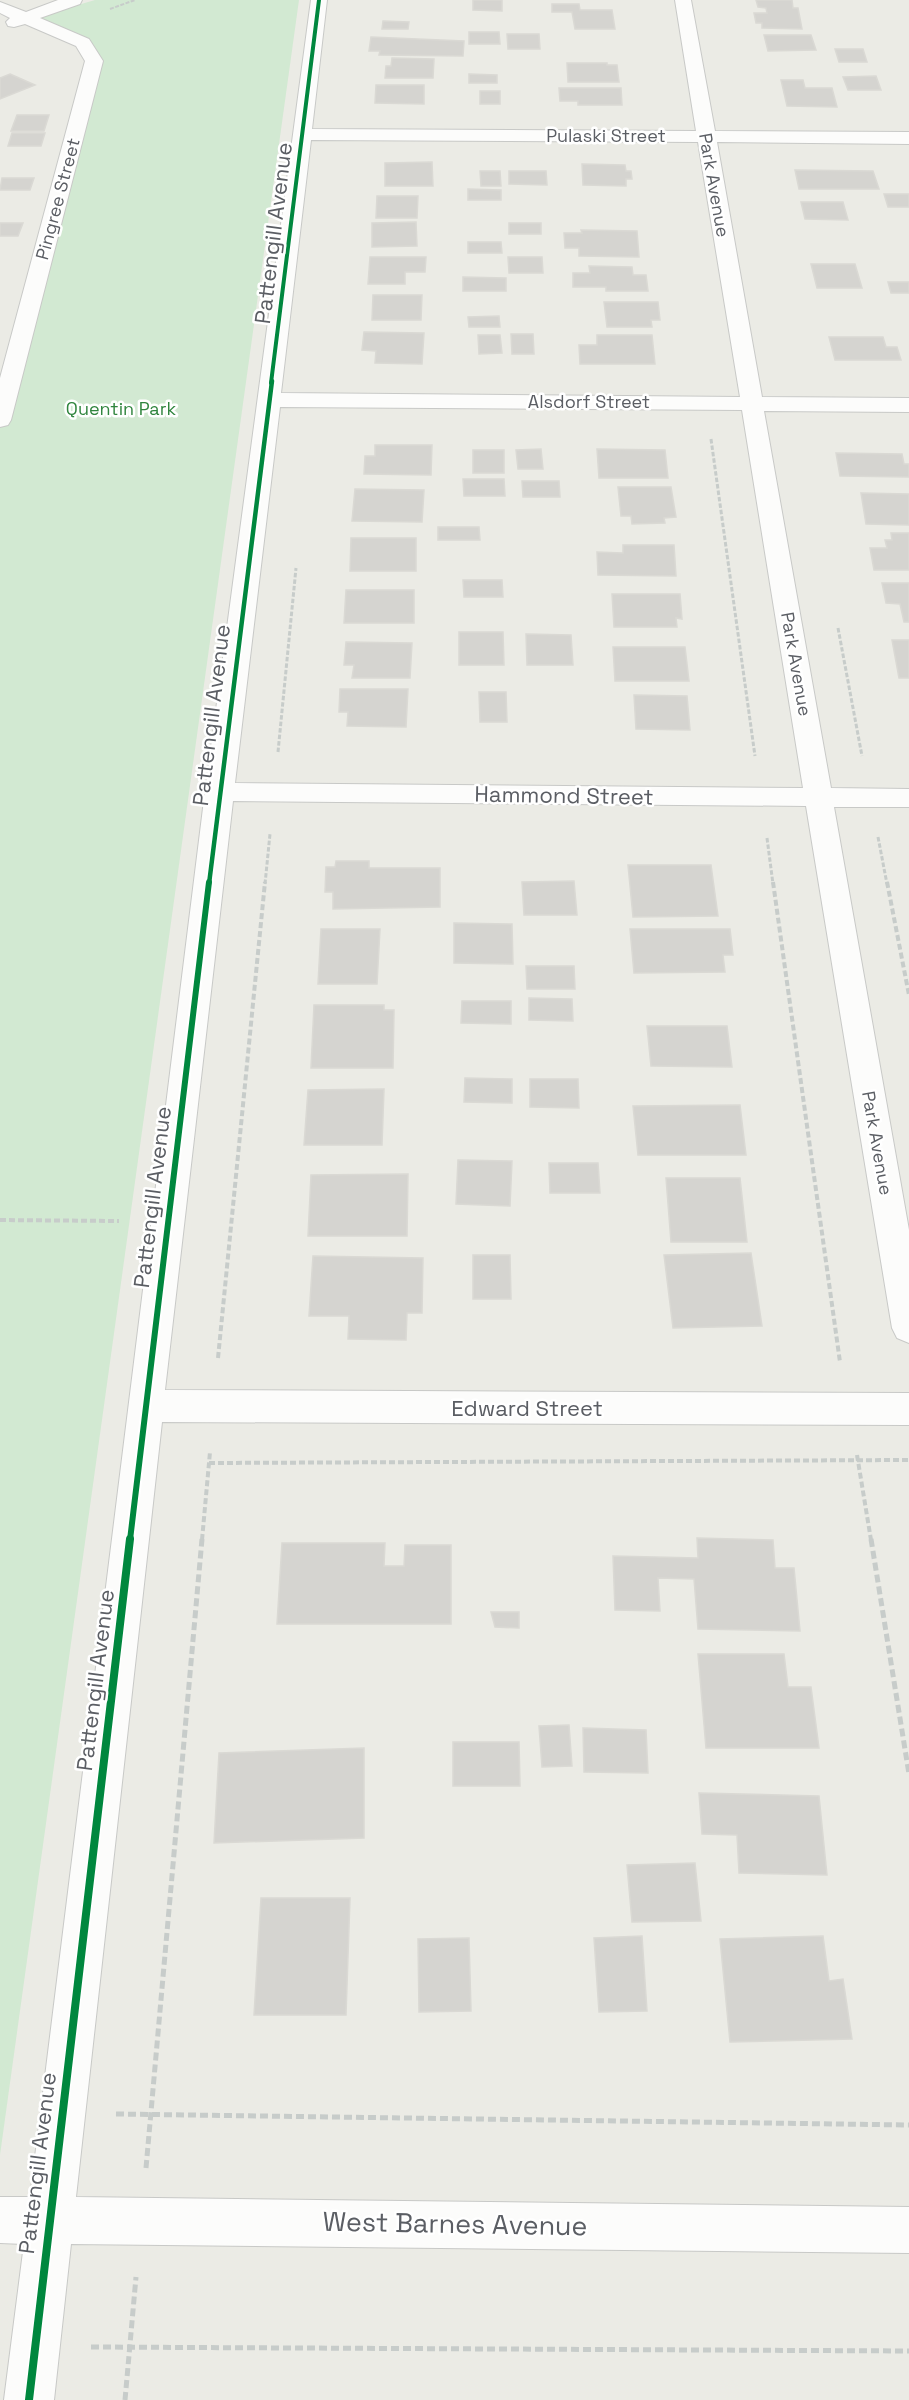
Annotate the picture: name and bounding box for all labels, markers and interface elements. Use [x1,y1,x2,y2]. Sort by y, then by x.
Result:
street label: Pulaski Street [546,124,666,147]
street label: Park Avenue [694,131,735,239]
street label: Pingree Street [30,135,85,262]
street label: Pattengill Avenue [248,141,298,325]
street label: Alsdorf Street [528,390,650,413]
park label: Quentin Park [66,397,176,420]
street label: Park Avenue [776,610,817,718]
street label: Pattengill Avenue [186,623,236,807]
street label: Hammond Street [474,779,654,811]
street label: Park Avenue [857,1089,898,1197]
street label: Pattengill Avenue [127,1105,177,1289]
street label: Edward Street [451,1394,603,1422]
street label: Pattengill Avenue [70,1588,120,1772]
street label: Pattengill Avenue [12,2071,62,2255]
street label: West Barnes Avenue [322,2204,588,2243]

